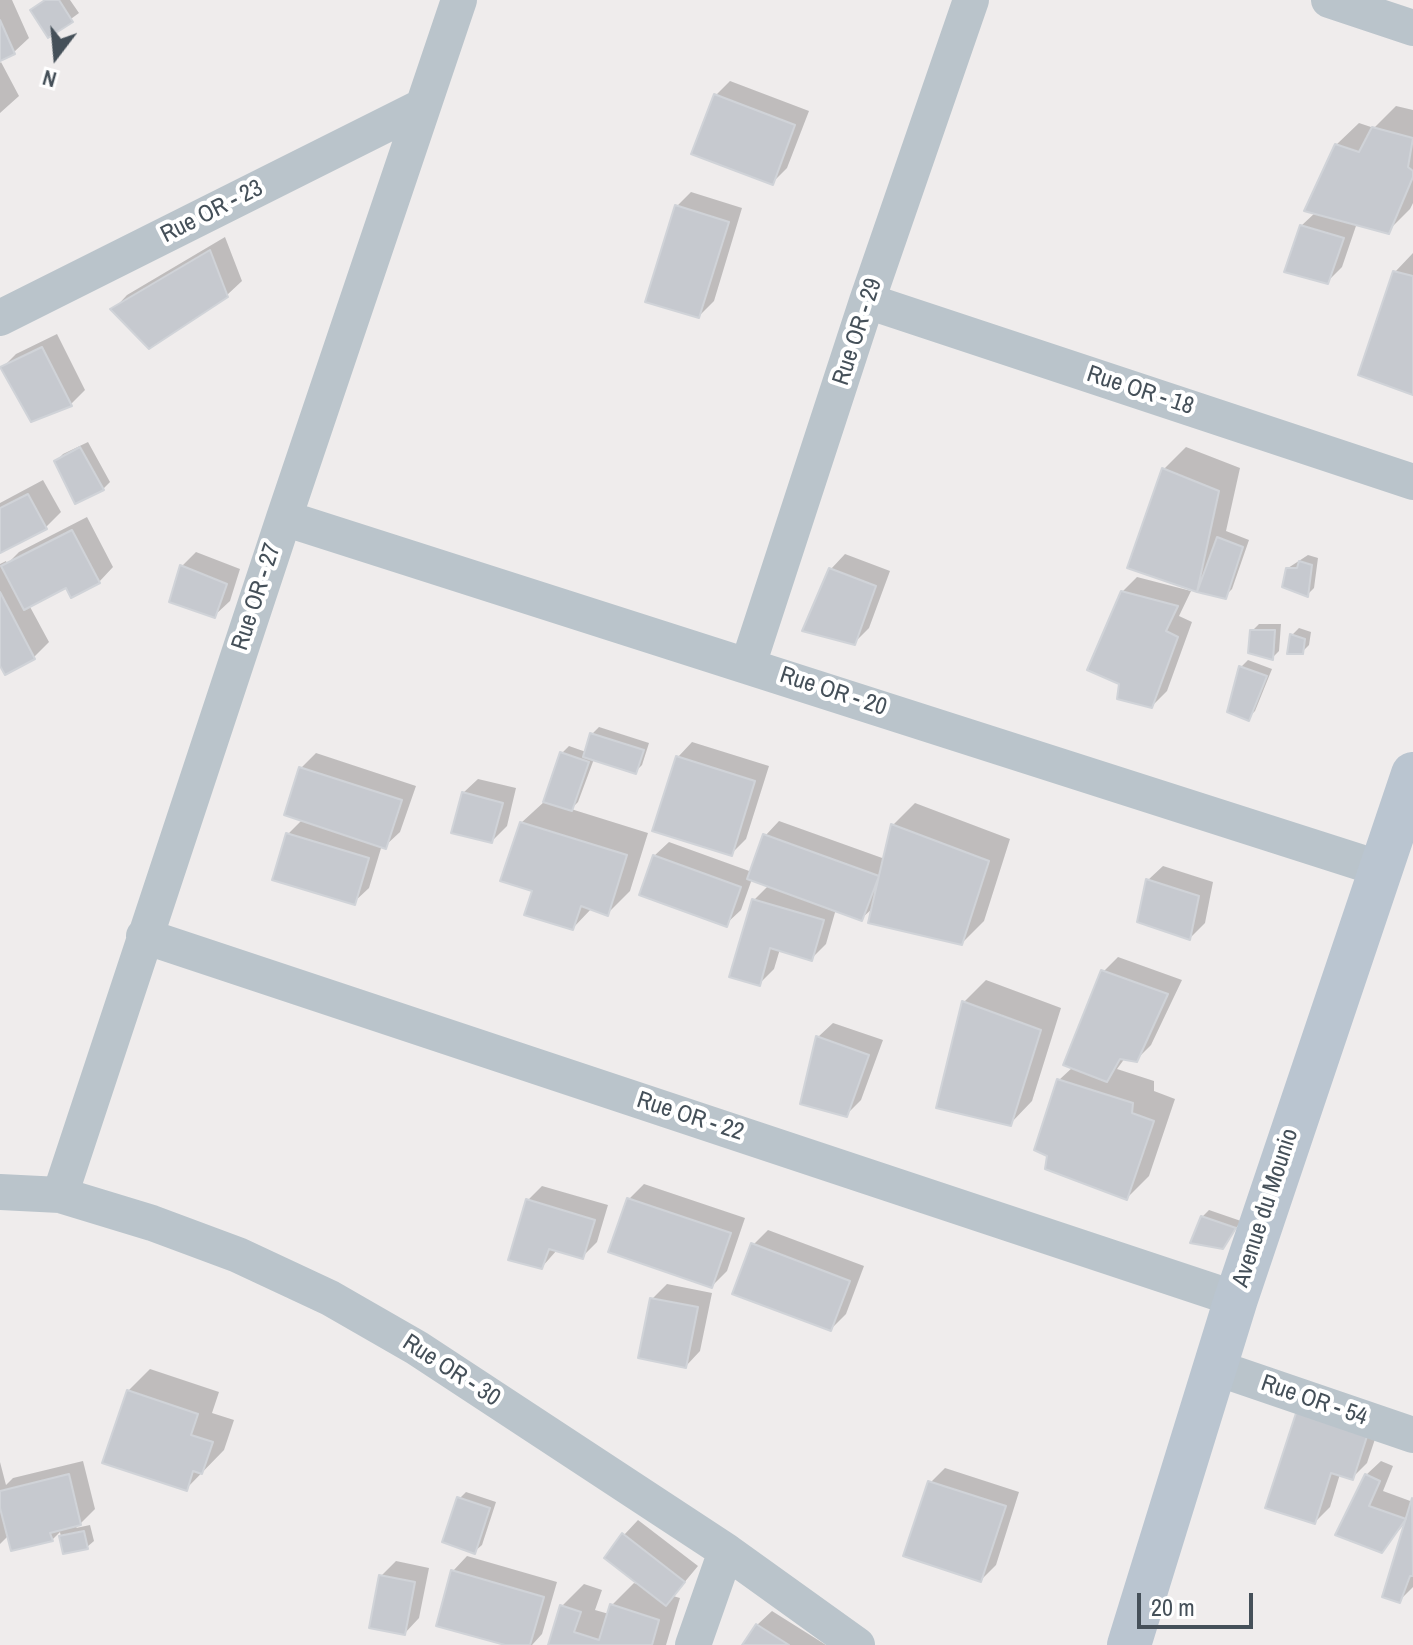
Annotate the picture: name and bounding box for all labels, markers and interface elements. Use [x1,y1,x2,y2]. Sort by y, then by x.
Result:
north arrow [16,16,96,96]
text: N [39,63,60,95]
street label: Rue OR - 23 [156,174,268,250]
street label: Rue OR - 29 [827,275,889,389]
street label: Rue OR - 18 [1083,360,1197,422]
street label: Rue OR - 27 [226,540,288,654]
street label: Rue OR - 20 [776,661,890,723]
street label: Rue OR - 22 [633,1086,747,1148]
street label: Avenue du Mounio [1227,1125,1305,1291]
street label: Rue OR - 30 [397,1329,505,1413]
street label: Rue OR - 54 [1257,1369,1371,1433]
scale bar [1141,1577,1257,1627]
text: 20 m [1151,1591,1195,1623]

